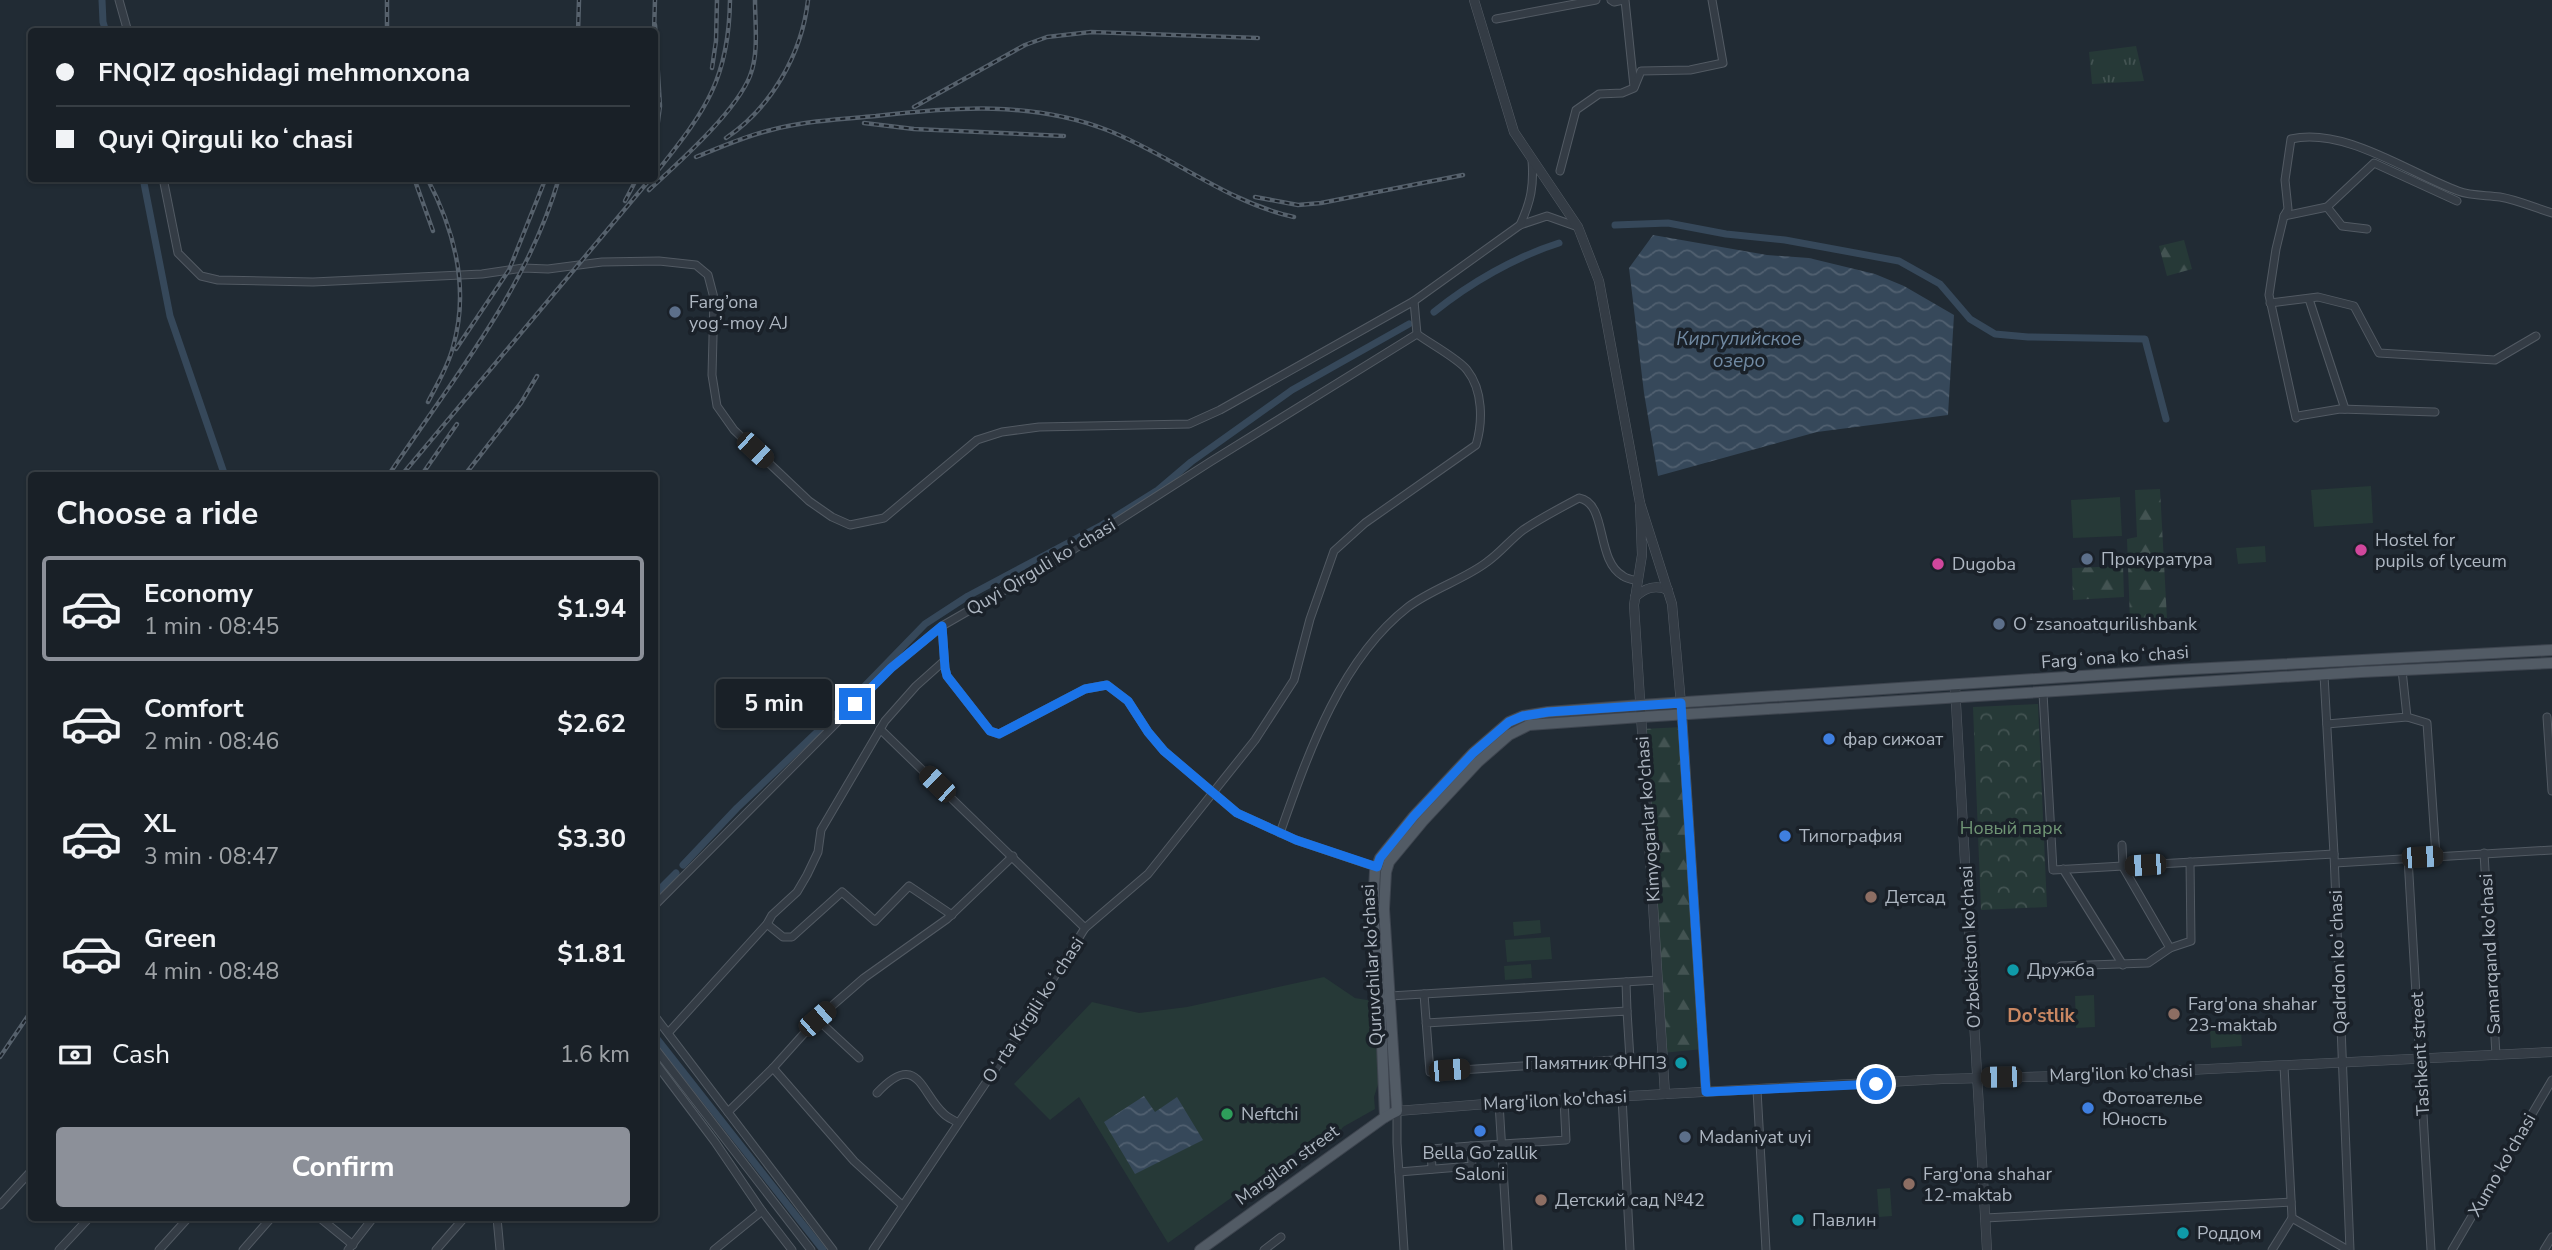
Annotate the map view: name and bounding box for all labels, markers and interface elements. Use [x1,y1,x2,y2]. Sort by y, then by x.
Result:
text: FNQIZ qoshidagi mehmonxona [98,55,470,90]
text: Quyi Qirguli koʻchasi [98,122,353,157]
place label: Farg’ona yog’-moy AJ [689,290,788,335]
marker: Farg’ona yog’-moy AJ [667,304,683,320]
water label: Киргулийское озеро [1676,326,1802,374]
car [733,428,778,472]
text: Choose a ride [56,492,258,535]
street label: Quyi Qirguli koʻchasi [962,513,1120,621]
place label: Hostel for pupils of lyceum [2375,528,2507,573]
marker: Hostel for pupils of lyceum [2353,542,2369,558]
place label: Прокуратура [2101,547,2213,571]
marker: Прокуратура [2079,551,2095,567]
place label: Dugoba [1952,552,2016,576]
marker: Dugoba [1930,556,1946,572]
text: Economy [144,576,253,611]
icon: car [60,577,123,640]
text: $1.94 [557,591,626,626]
text: 1 min · 08:45 [144,611,279,642]
place label: Oʻzsanoatqurilishbank [2013,612,2198,636]
marker: Oʻzsanoatqurilishbank [1991,616,2007,632]
street label: Fargʻona koʻchasi [2040,640,2190,674]
callout: 5 min [715,680,830,728]
text: 5 min [744,688,804,719]
route end [839,688,871,720]
text: Comfort [144,691,244,726]
icon: car [60,692,123,755]
text: $2.62 [557,706,626,741]
text: 2 min · 08:46 [144,726,279,757]
place label: фар сижоат [1843,727,1943,751]
marker: фар сижоат [1821,731,1837,747]
street label: Kimyogarlar ko'chasi [1630,735,1666,903]
car [915,762,960,806]
text: XL [144,806,176,841]
icon: car [60,807,123,870]
park label: Новый парк [1960,816,2063,840]
text: $3.30 [557,821,626,856]
place label: Типография [1799,824,1902,848]
marker: Типография [1777,828,1793,844]
text: 3 min · 08:47 [144,841,279,872]
car [2401,845,2444,869]
car [2124,853,2167,877]
street label: O'zbekiston ko'chasi [1954,865,1986,1029]
street label: Samarqand ko'chasi [2474,873,2506,1035]
street label: Quruvchilar ko'chasi [1356,884,1388,1046]
place label: Детсад [1885,885,1946,909]
marker: Детсад [1863,889,1879,905]
street label: Qadrdon koʻchasi [2323,890,2353,1034]
text: Green [144,921,217,956]
icon: car [60,922,123,985]
street label: Oʻrta Kirgili koʻchasi [977,932,1089,1088]
text: $1.81 [557,936,626,971]
text: 4 min · 08:48 [144,956,279,987]
place label: Дружба [2027,958,2095,982]
marker: Дружба [2005,962,2021,978]
street label: Tashkent street [2405,991,2435,1117]
place label: Farg'ona shahar 23-maktab [2188,992,2317,1037]
car [795,997,840,1041]
district label: Do'stlik [2007,1003,2076,1029]
marker: Farg'ona shahar 23-maktab [2166,1006,2182,1022]
icon: cash [56,1036,94,1074]
text: Cash [112,1037,170,1072]
text: 1.6 km [560,1039,630,1070]
place label: Памятник ФНПЗ [1525,1051,1667,1075]
marker: Памятник ФНПЗ [1673,1055,1689,1071]
car [1428,1058,1471,1082]
street label: Marg'ilon ko'chasi [2049,1058,2193,1088]
car [1980,1066,2023,1088]
route start [1860,1068,1892,1100]
street label: Marg'ilon ko'chasi [1483,1084,1627,1116]
place label: Фотоателье Юность [2102,1086,2203,1131]
marker: Фотоателье Юность [2080,1100,2096,1116]
place label: Neftchi [1241,1102,1298,1126]
marker: Neftchi [1219,1106,1235,1122]
street label: Xumo ko'chasi [2463,1109,2541,1221]
street label: Margilan street [1230,1119,1344,1211]
marker: Bella Go'zallik Saloni [1472,1123,1488,1139]
place label: Madaniyat uyi [1699,1125,1811,1149]
button: Confirm [56,1127,630,1207]
marker: Madaniyat uyi [1677,1129,1693,1145]
place label: Bella Go'zallik Saloni [1422,1141,1539,1186]
place label: Farg'ona shahar 12-maktab [1923,1162,2052,1207]
marker: Farg'ona shahar 12-maktab [1901,1176,1917,1192]
place label: Детский сад №42 [1555,1188,1705,1212]
marker: Детский сад №42 [1533,1192,1549,1208]
place label: Павлин [1812,1208,1877,1232]
marker: Павлин [1790,1212,1806,1228]
place label: Роддом [2197,1221,2262,1245]
marker: Роддом [2175,1225,2191,1241]

